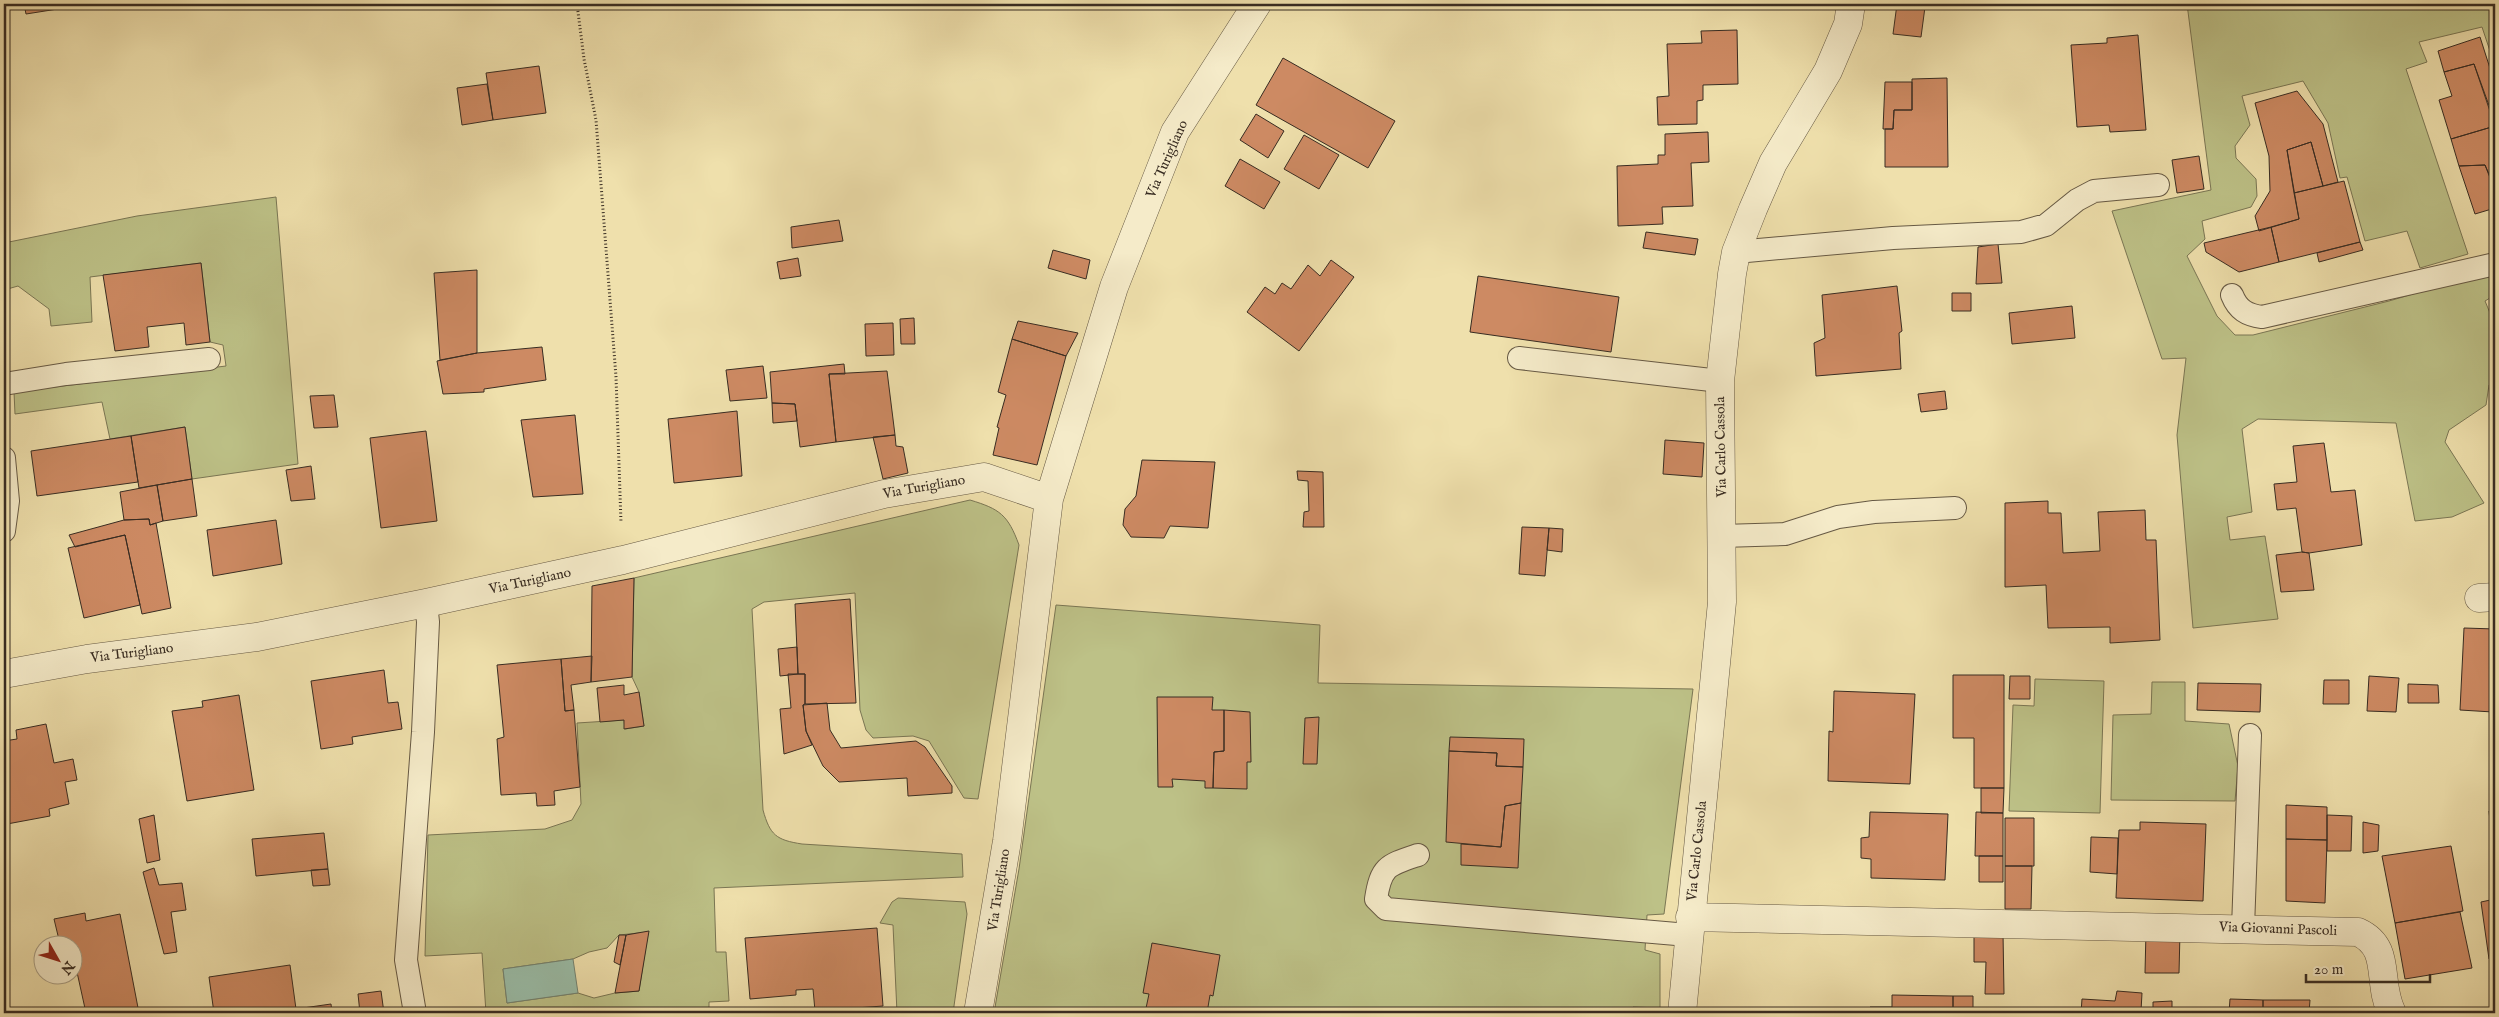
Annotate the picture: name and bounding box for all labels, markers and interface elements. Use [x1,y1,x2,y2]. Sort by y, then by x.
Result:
street label: Via Turigliano [1141,117,1192,202]
street label: Via Carlo Cassola [1711,395,1731,499]
street label: Via Turigliano [880,471,967,503]
street label: Via Turigliano [486,563,573,599]
street label: Via Turigliano [89,639,175,667]
street label: Via Carlo Cassola [1683,799,1711,903]
street label: Via Turigliano [983,847,1014,934]
street label: Via Giovanni Pascoli [2218,918,2338,940]
north arrow [32,934,82,984]
scale bar [2306,952,2430,984]
text: N [57,956,79,978]
text: 20 m [2314,960,2344,979]

